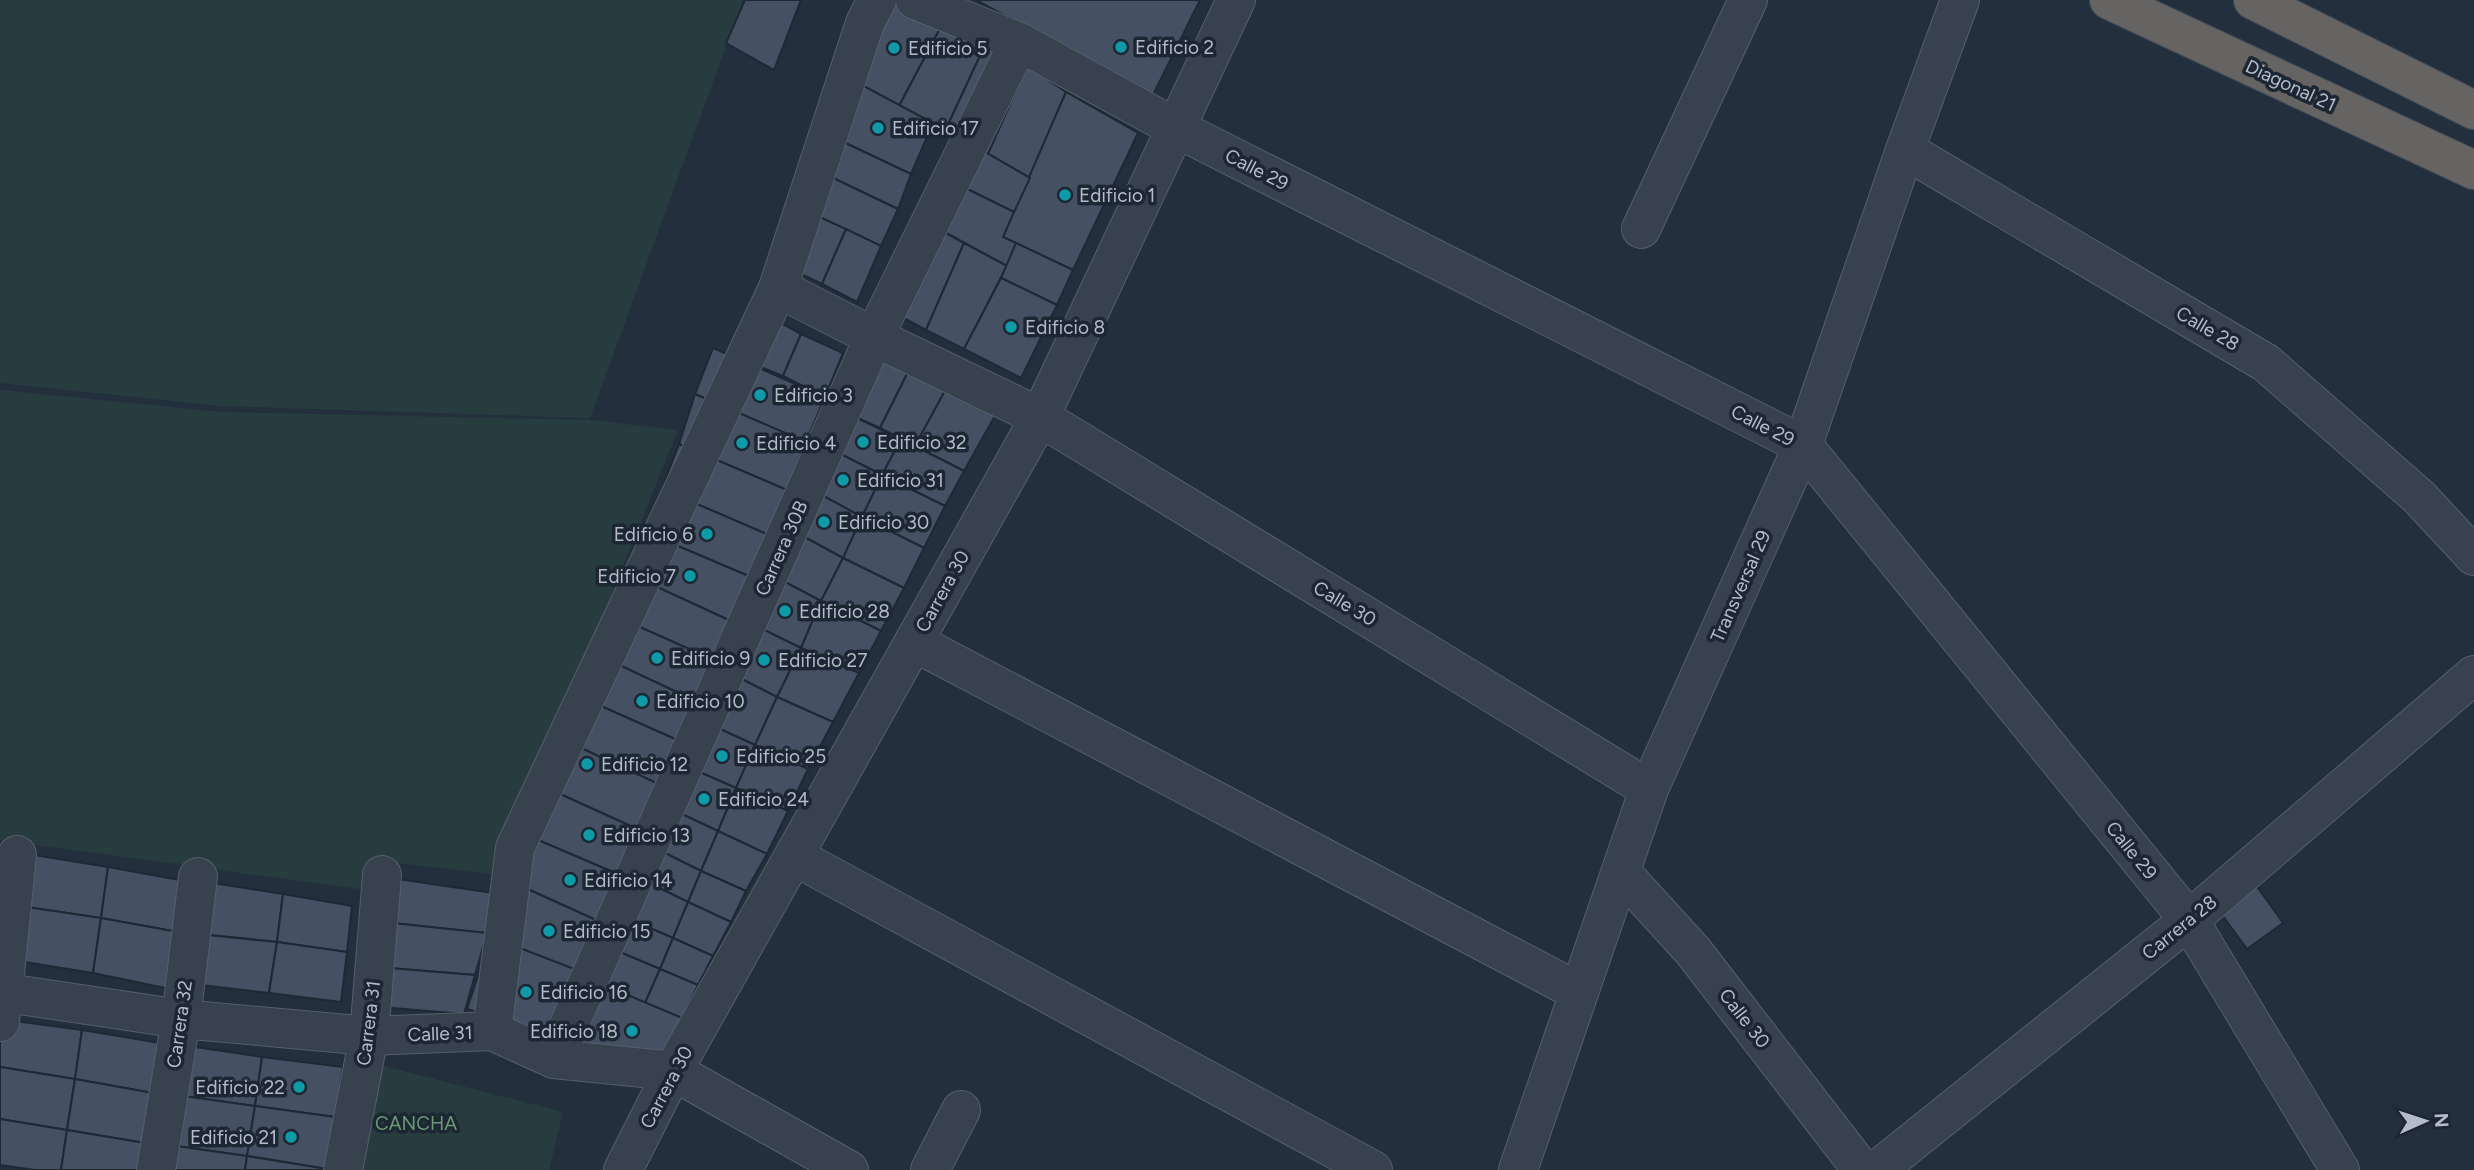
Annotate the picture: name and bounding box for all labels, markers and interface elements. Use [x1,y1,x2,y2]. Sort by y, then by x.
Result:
place label: Edificio 2 [1135,36,1214,59]
place label: Edificio 5 [908,37,988,60]
marker: Edificio 2 [1113,39,1129,55]
marker: Edificio 5 [886,40,902,56]
street label: Diagonal 21 [2242,55,2340,116]
place label: Edificio 17 [892,117,979,140]
marker: Edificio 17 [870,120,886,136]
street label: Calle 29 [1221,144,1292,195]
place label: Edificio 1 [1079,184,1155,207]
marker: Edificio 1 [1057,187,1073,203]
street label: Calle 28 [2172,301,2243,356]
place label: Edificio 8 [1025,316,1105,339]
marker: Edificio 8 [1003,319,1019,335]
place label: Edificio 3 [774,384,853,407]
marker: Edificio 3 [752,387,768,403]
street label: Calle 29 [1727,400,1798,451]
place label: Edificio 32 [877,431,967,454]
place label: Edificio 4 [756,432,837,455]
marker: Edificio 32 [855,434,871,450]
marker: Edificio 4 [734,435,750,451]
place label: Edificio 31 [857,469,944,492]
marker: Edificio 31 [835,472,851,488]
street label: Carrera 30B [750,497,813,599]
place label: Edificio 30 [838,511,929,534]
marker: Edificio 30 [816,514,832,530]
place label: Edificio 6 [614,523,693,546]
marker: Edificio 6 [699,526,715,542]
street label: Transversal 29 [1705,527,1775,646]
street label: Carrera 30 [911,546,974,636]
place label: Edificio 7 [597,565,676,588]
marker: Edificio 7 [682,568,698,584]
street label: Calle 30 [1309,576,1380,631]
place label: Edificio 28 [799,600,890,623]
marker: Edificio 28 [777,603,793,619]
place label: Edificio 9 [671,647,750,670]
place label: Edificio 27 [778,649,867,672]
marker: Edificio 9 [649,650,665,666]
marker: Edificio 27 [756,652,772,668]
place label: Edificio 10 [656,690,745,713]
marker: Edificio 10 [634,693,650,709]
place label: Edificio 25 [736,745,826,768]
marker: Edificio 25 [714,748,730,764]
place label: Edificio 12 [601,753,688,776]
marker: Edificio 12 [579,756,595,772]
place label: Edificio 24 [718,788,809,811]
marker: Edificio 24 [696,791,712,807]
street label: Calle 29 [2101,817,2162,884]
place label: Edificio 13 [603,824,690,847]
marker: Edificio 13 [581,827,597,843]
place label: Edificio 14 [584,869,672,892]
marker: Edificio 14 [562,872,578,888]
street label: Carrera 28 [2137,890,2221,965]
place label: Edificio 15 [563,920,650,943]
marker: Edificio 15 [541,923,557,939]
street label: Carrera 32 [162,979,197,1069]
street label: Carrera 31 [352,979,385,1067]
place label: Edificio 16 [540,981,627,1004]
marker: Edificio 16 [518,984,534,1000]
street label: Calle 30 [1714,984,1775,1053]
place label: Edificio 18 [530,1020,618,1043]
street label: Calle 31 [407,1021,473,1046]
marker: Edificio 18 [624,1023,640,1039]
street label: Carrera 30 [635,1042,698,1132]
place label: Edificio 22 [195,1076,285,1099]
marker: Edificio 22 [291,1079,307,1095]
north arrow [2390,1086,2460,1156]
park label: CANCHA [375,1112,457,1135]
text: N [2430,1112,2453,1128]
place label: Edificio 21 [190,1126,277,1149]
marker: Edificio 21 [283,1129,299,1145]

